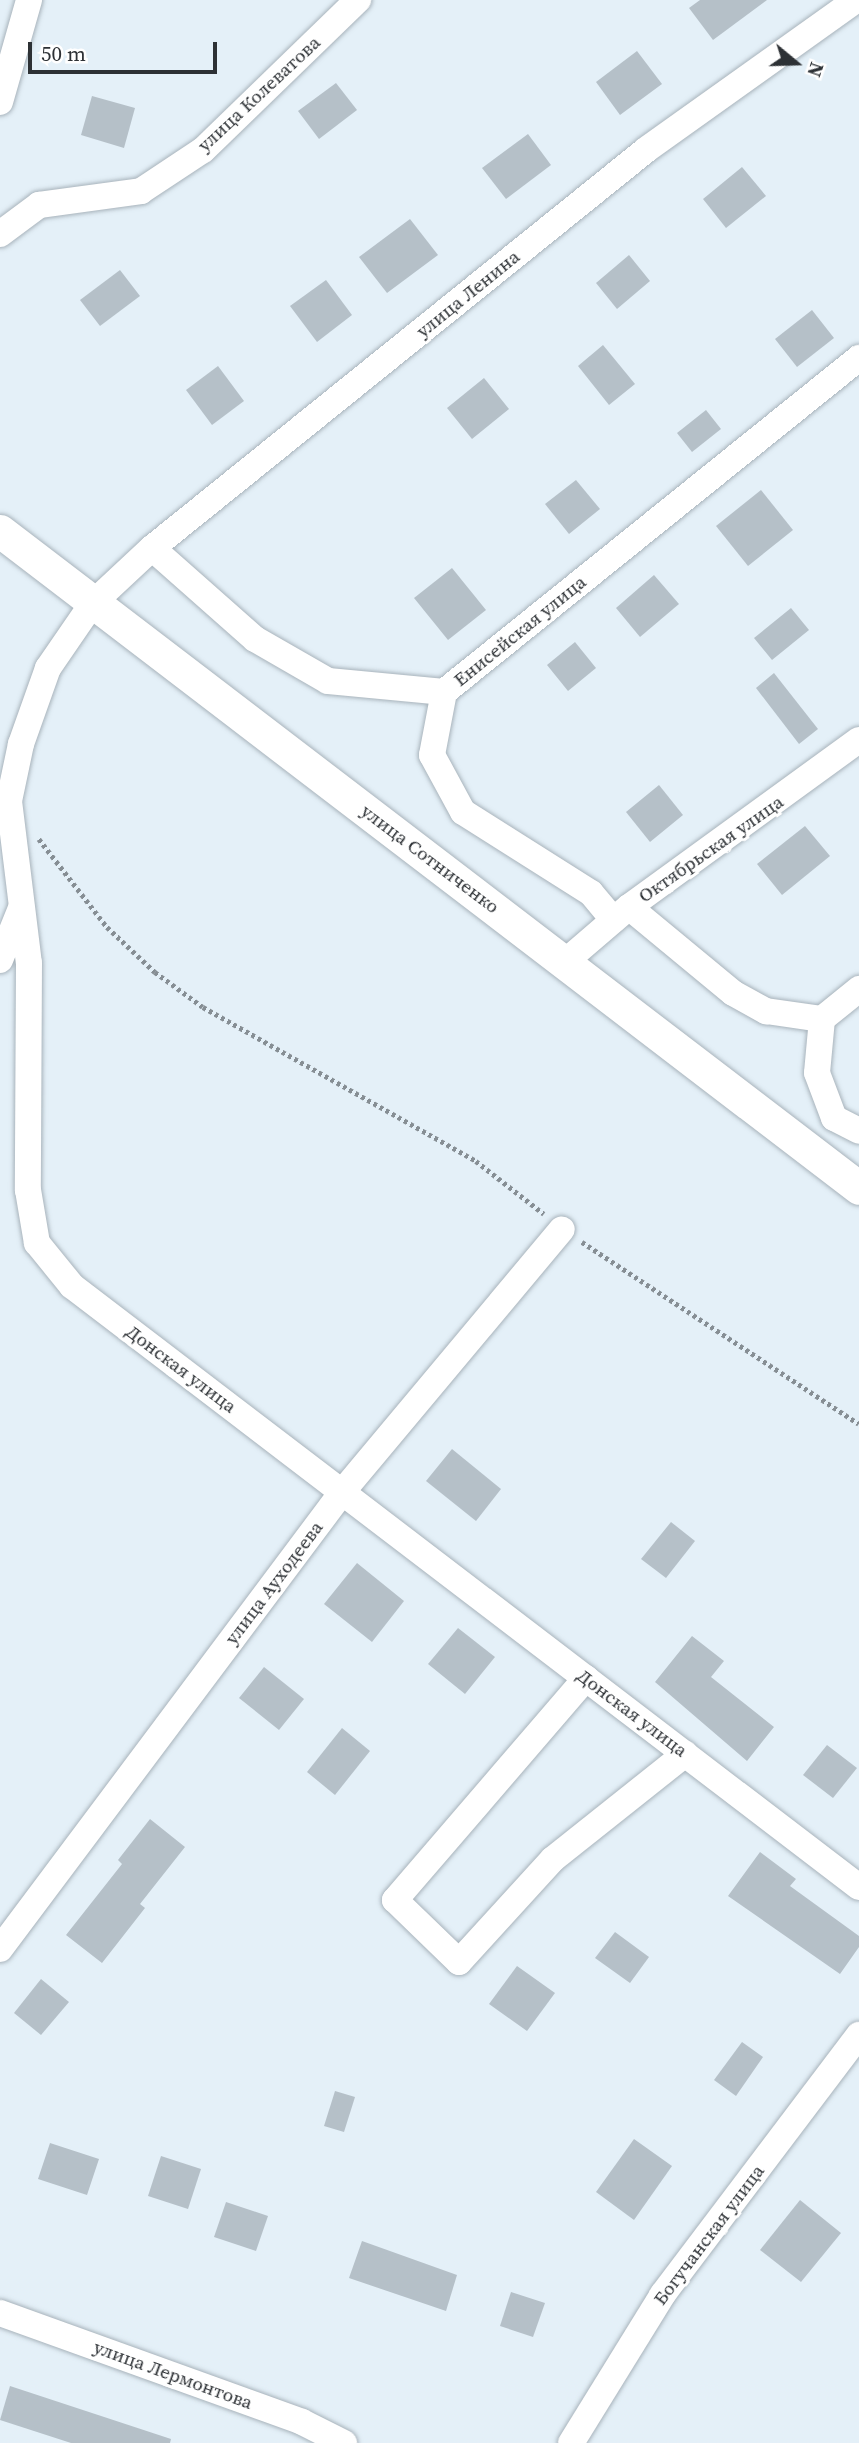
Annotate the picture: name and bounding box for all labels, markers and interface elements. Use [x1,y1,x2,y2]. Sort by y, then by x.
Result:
scale bar [32,28,220,72]
north arrow [761,28,831,98]
street label: улица Колеватова [193,31,325,157]
text: 50 m [41,39,86,68]
text: N [801,59,830,81]
street label: улица Ленина [412,245,524,343]
street label: Енисейская улица [449,571,591,691]
street label: Октябрьская улица [634,790,788,908]
street label: улица Сотниченко [356,800,504,918]
street label: Донская улица [121,1320,241,1418]
street label: улица Ауходеева [220,1517,328,1649]
street label: Донская улица [572,1664,692,1762]
street label: Богучанская улица [649,2160,769,2310]
street label: улица Лермонтова [90,2336,256,2414]

